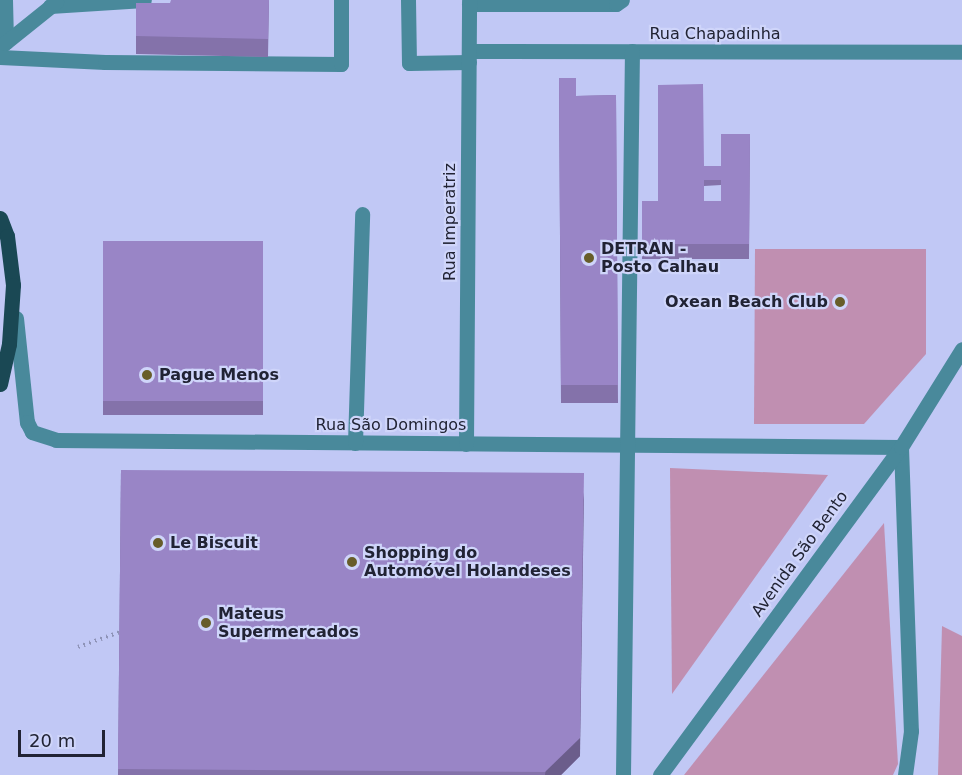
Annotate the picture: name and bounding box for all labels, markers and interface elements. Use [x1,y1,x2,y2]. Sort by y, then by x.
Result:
street label: Rua Chapadinha [649,24,781,44]
street label: Rua Imperatriz [440,163,460,281]
place label: DETRAN - Posto Calhau [601,239,719,277]
marker: DETRAN - Posto Calhau [582,251,596,265]
place label: Oxean Beach Club [665,292,828,312]
marker: Oxean Beach Club [833,295,847,309]
place label: Pague Menos [159,365,279,385]
marker: Pague Menos [140,368,154,382]
street label: Rua São Domingos [316,415,466,435]
street label: Avenida São Bento [748,487,852,621]
place label: Le Biscuit [170,533,258,553]
marker: Le Biscuit [151,536,165,550]
place label: Shopping do Automóvel Holandeses [364,543,571,581]
marker: Shopping do Automóvel Holandeses [345,555,359,569]
place label: Mateus Supermercados [218,604,359,642]
marker: Mateus Supermercados [199,616,213,630]
scale bar [21,718,108,756]
text: 20 m [29,730,75,751]

